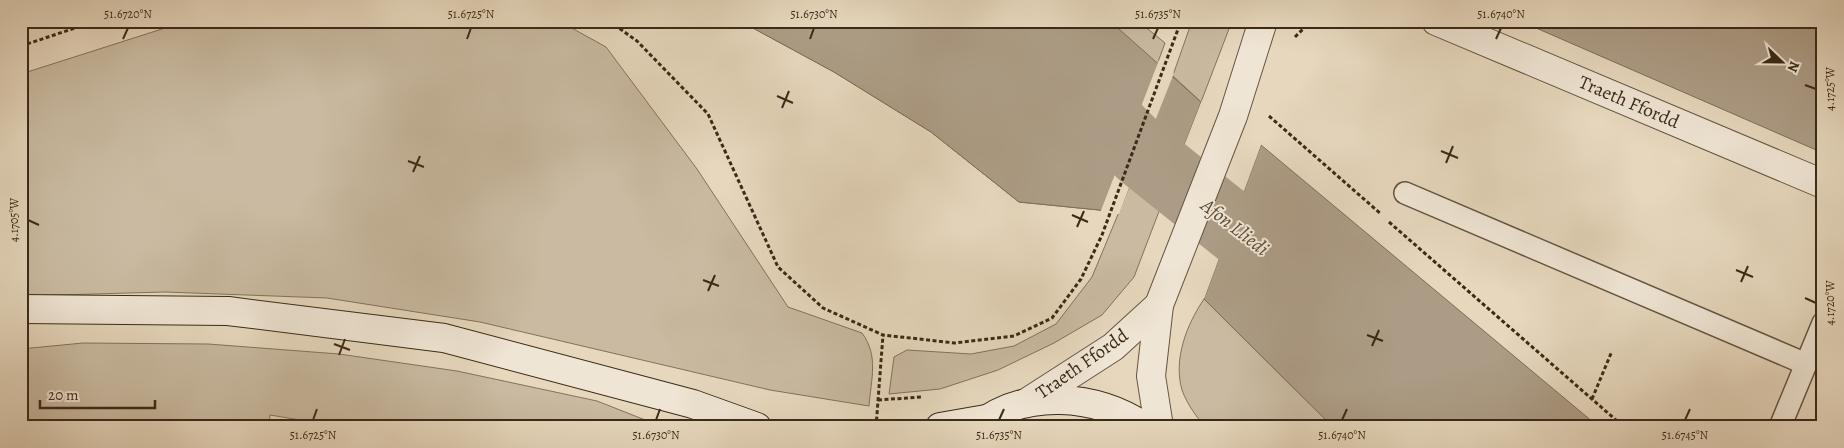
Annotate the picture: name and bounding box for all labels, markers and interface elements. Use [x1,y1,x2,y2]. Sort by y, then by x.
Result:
text: 51.6720°N [104,6,152,22]
text: 51.6725°N [448,6,495,22]
text: 51.6730°N [790,6,838,22]
text: 51.6735°N [1135,6,1181,22]
text: 51.6740°N [1477,6,1525,22]
north arrow [1756,38,1806,88]
text: N [1783,58,1804,75]
text: 4.1725°W [1822,66,1838,111]
street label: Traeth Ffordd [1575,69,1684,135]
water label: Afon Lliedi [1195,191,1274,262]
text: 4.1705°W [6,197,22,242]
text: 4.1720°W [1822,280,1838,326]
street label: Traeth Ffordd [1031,322,1134,405]
scale bar [40,378,155,410]
text: 20 m [48,385,79,405]
text: 51.6725°N [290,427,337,443]
text: 51.6730°N [632,427,680,443]
text: 51.6735°N [976,427,1022,443]
text: 51.6740°N [1318,427,1366,443]
text: 51.6745°N [1662,427,1709,443]

